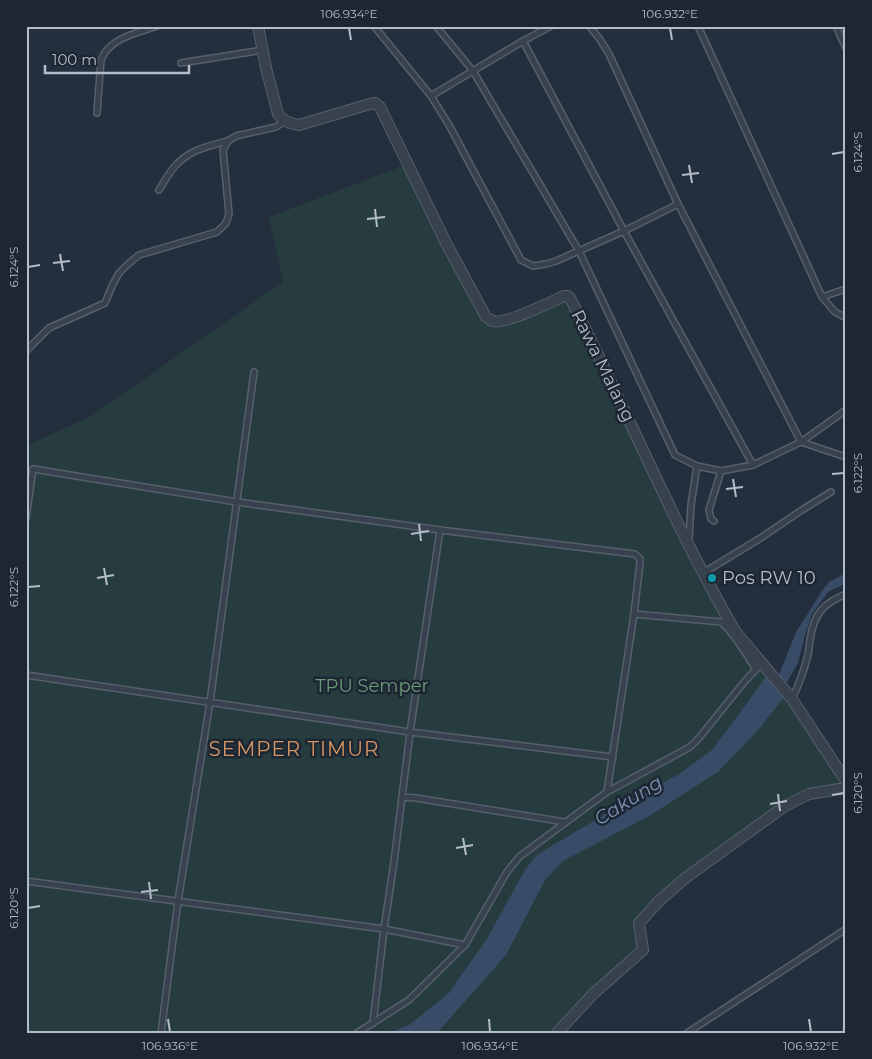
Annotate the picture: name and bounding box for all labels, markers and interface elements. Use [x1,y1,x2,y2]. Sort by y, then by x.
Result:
text: 106.934°E [321,6,377,21]
text: 106.932°E [642,6,698,21]
scale bar [45,42,189,74]
text: 100 m [52,50,97,69]
text: 6.124°S [850,132,865,172]
text: 6.124°S [6,247,21,287]
street label: Rawa Malang [566,306,640,426]
text: 6.122°S [850,453,865,493]
text: 6.122°S [6,567,21,607]
place label: Pos RW 10 [722,567,816,589]
marker: Pos RW 10 [706,572,718,584]
park label: TPU Semper [315,675,429,697]
district label: SEMPER TIMUR [209,737,379,761]
water label: Cakung [590,771,667,830]
text: 6.120°S [850,772,865,814]
text: 6.120°S [6,887,21,929]
text: 106.936°E [142,1038,198,1053]
text: 106.934°E [462,1038,518,1053]
text: 106.932°E [783,1038,839,1053]

